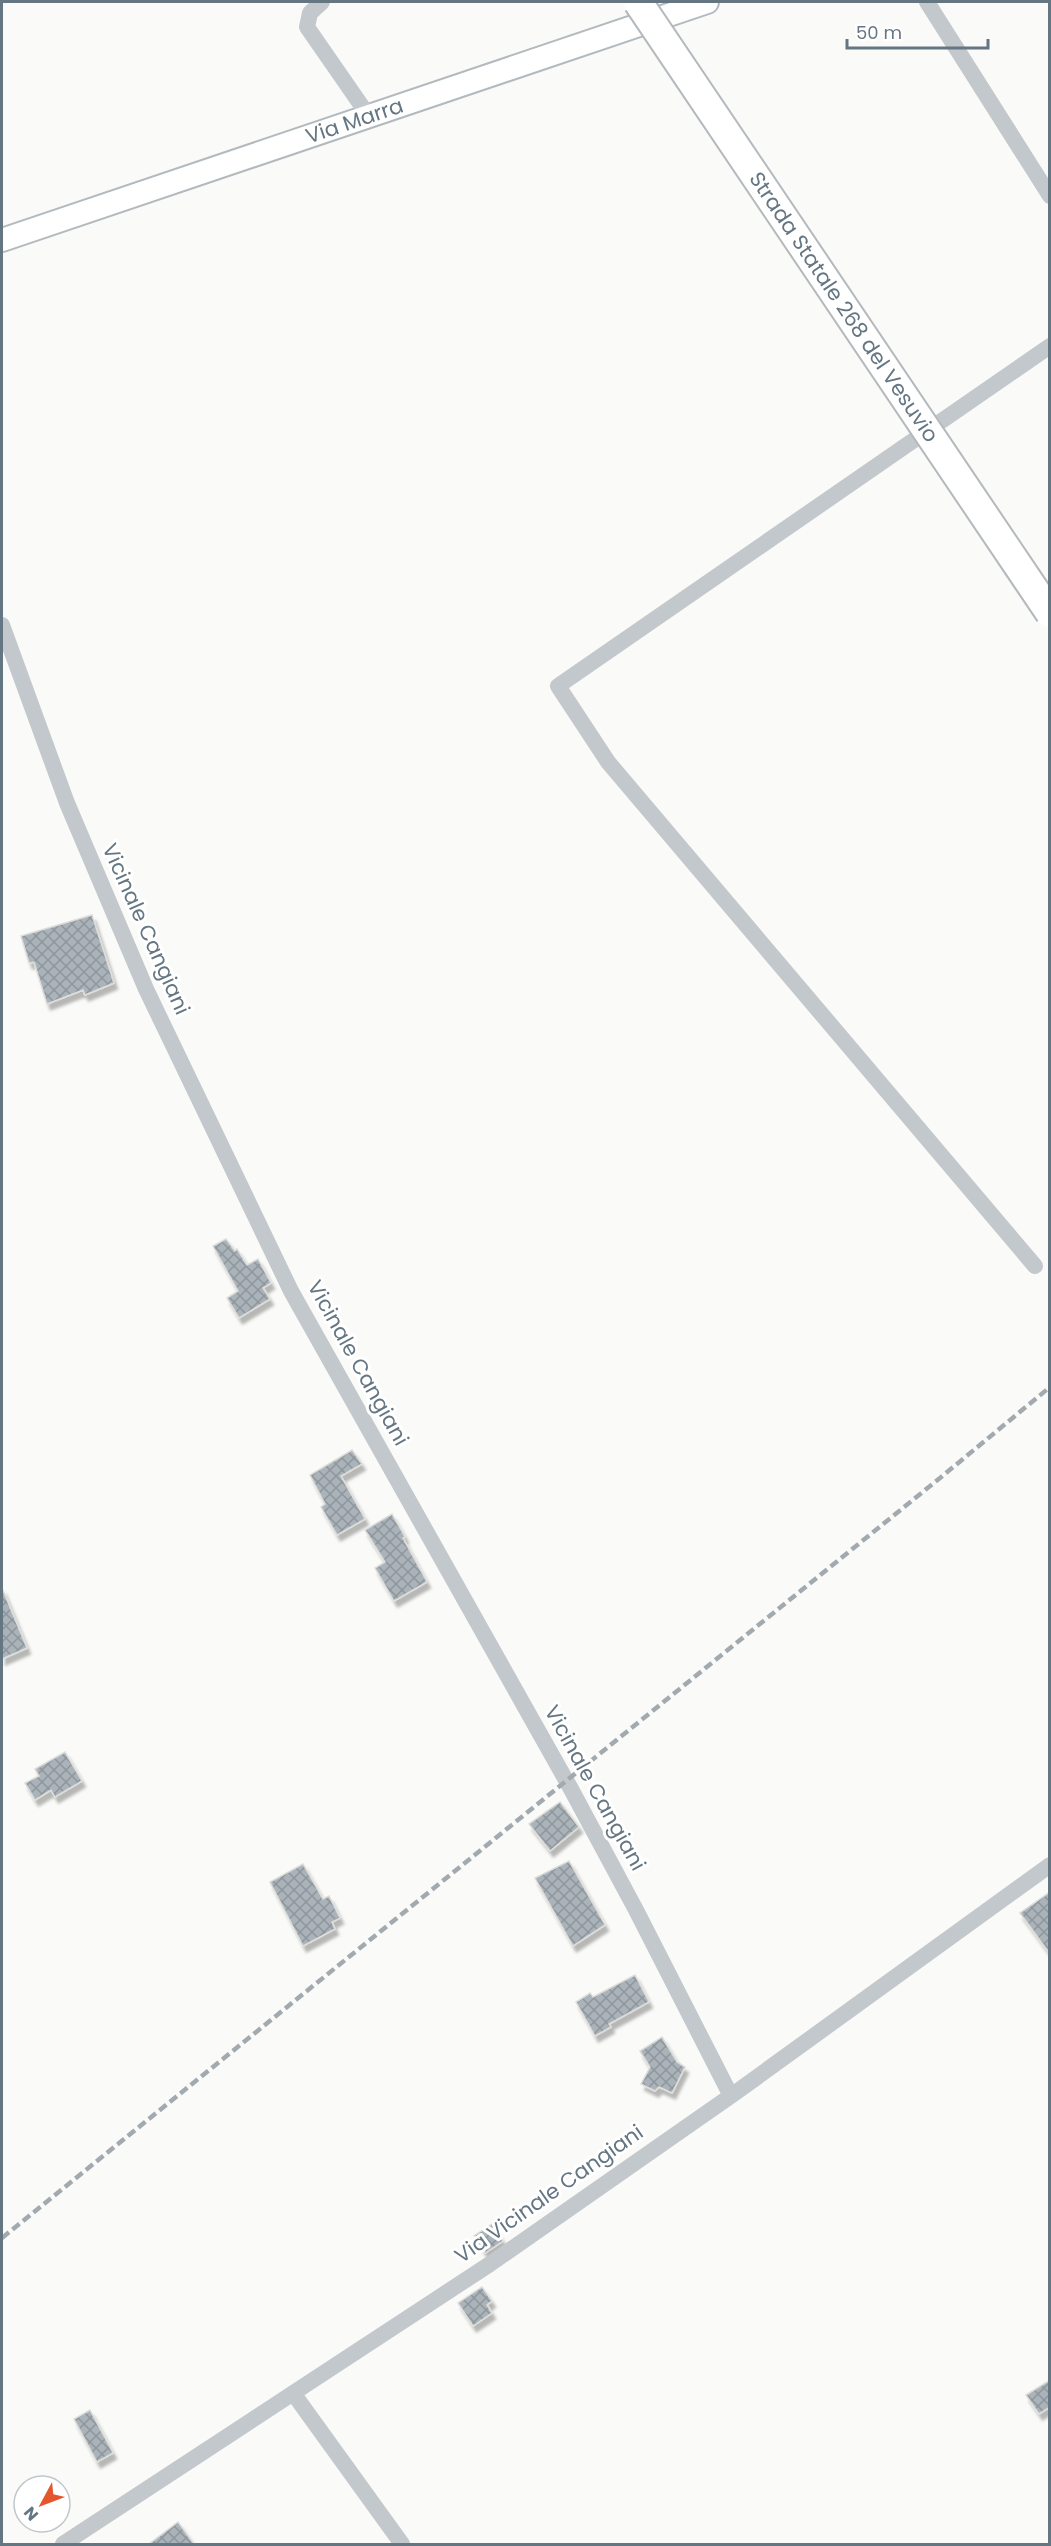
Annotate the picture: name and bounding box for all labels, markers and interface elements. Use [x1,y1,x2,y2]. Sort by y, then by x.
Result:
scale bar [847,12,988,50]
text: 50 m [856,20,902,45]
street label: Via Marra [302,91,407,150]
street label: Strada Statale 268 del Vesuvio [743,166,946,448]
street label: Vicinale Cangiani [96,839,197,1019]
street label: Vicinale Cangiani [301,1275,416,1451]
street label: Vicinale Cangiani [538,1700,653,1876]
street label: Via Vicinale Cangiani [449,2118,649,2270]
north arrow [12,2474,72,2534]
text: N [18,2501,44,2526]

